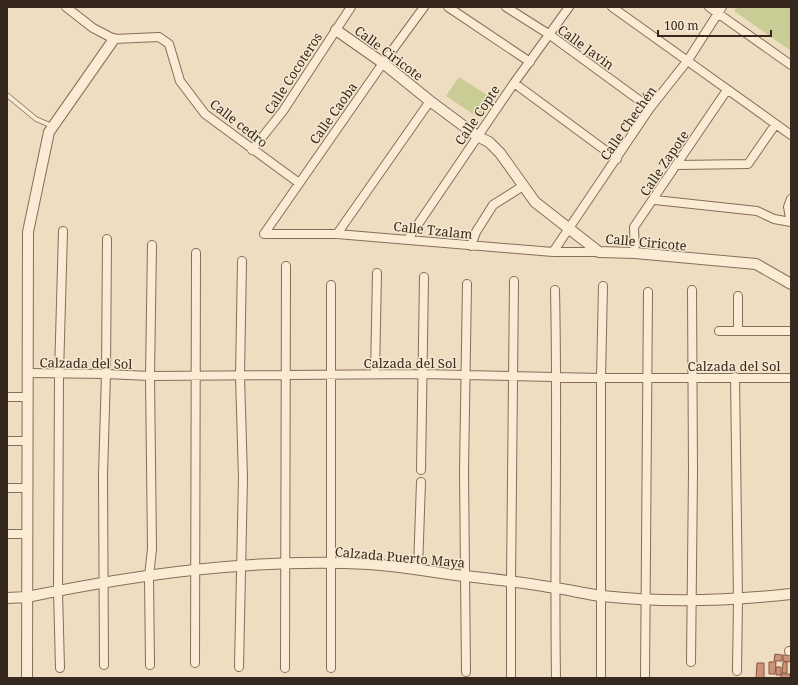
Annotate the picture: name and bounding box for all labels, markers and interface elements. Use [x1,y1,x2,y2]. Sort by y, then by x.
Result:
scale bar [658,12,771,38]
text: 100 m [664,17,699,34]
street label: Calle Javin [554,20,618,74]
street label: Calle Ciricote [351,21,427,85]
street label: Calle Cocoteros [260,29,326,117]
street label: Calle Caoba [305,78,361,148]
street label: Calle Copte [450,81,504,149]
street label: Calle Chechén [596,82,661,164]
street label: Calle cedro [206,95,272,151]
street label: Calle Zapote [635,127,693,199]
street label: Calle Tzalam [393,217,473,243]
street label: Calle Ciricote [605,229,687,255]
street label: Calzada del Sol [39,353,133,373]
street label: Calzada del Sol [364,354,456,372]
street label: Calzada del Sol [688,357,780,375]
street label: Calzada Puerto Maya [334,542,466,572]

